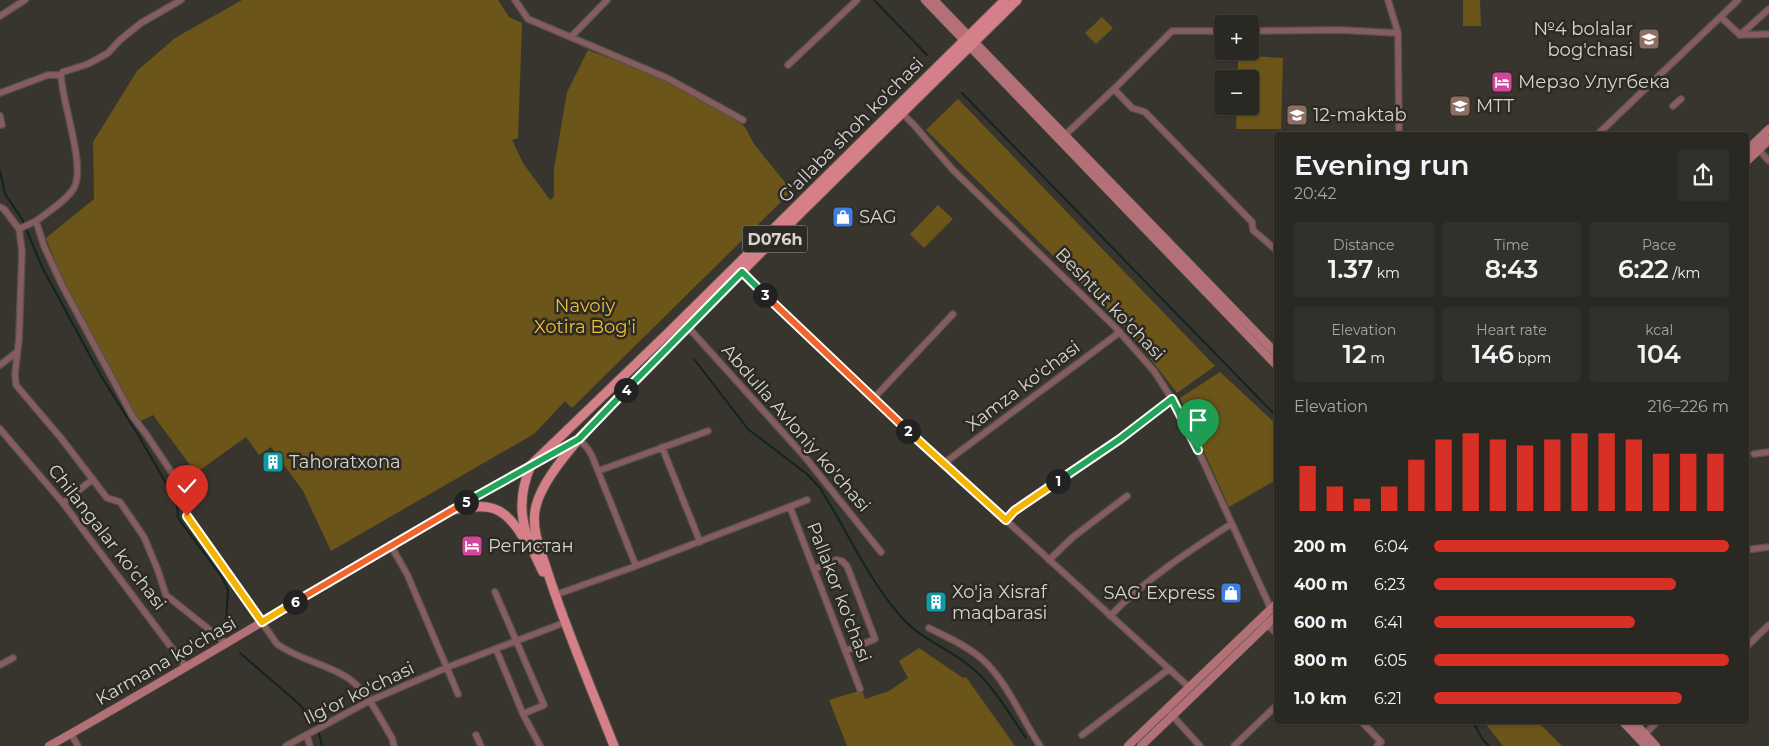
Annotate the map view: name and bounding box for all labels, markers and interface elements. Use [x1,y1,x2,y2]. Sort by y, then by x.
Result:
map controls [1214,15,1259,115]
button: + [1214,15,1259,60]
place label: №4 bolalar bog'chasi [1533,18,1633,61]
school or university icon: №4 bolalar bog'chasi [1637,27,1661,51]
street label: G'allaba shoh ko'chasi [774,53,928,207]
button: − [1214,70,1259,115]
hotel icon: Мерзо Улугбека [1490,70,1514,94]
place label: Мерзо Улугбека [1518,71,1670,93]
school or university icon: MTT [1448,94,1472,118]
place label: MTT [1476,95,1515,117]
school or university icon: 12-maktab [1285,103,1309,127]
place label: 12-maktab [1313,104,1407,126]
text: Evening run [1294,148,1469,182]
button: share [1677,149,1729,201]
text: 20:42 [1294,184,1337,203]
shop icon: SAG [831,205,855,229]
place label: SAG [859,206,897,228]
road number: D076h [742,225,808,252]
text: Distance [1333,236,1395,254]
text: Time [1494,236,1529,254]
text: Pace [1642,236,1676,254]
street label: Beshtut ko'chasi [1051,243,1169,365]
text: 1.37 [1328,254,1373,284]
text: 8:43 [1485,254,1538,284]
text: 6:22 [1618,254,1669,284]
text: km [1373,264,1400,282]
text: /km [1669,264,1700,282]
pin: 3 [752,282,778,308]
text: 3 [761,286,770,304]
park label: Navoiy Xotira Bog'i [534,295,636,338]
text: Elevation [1331,321,1396,339]
text: Heart rate [1476,321,1547,339]
text: kcal [1645,321,1673,339]
street label: Xamza ko'chasi [962,336,1084,436]
text: 12 [1343,339,1367,369]
text: 146 [1472,339,1514,369]
text: 104 [1638,339,1681,369]
street label: Abdulla Avloniy ko'chasi [717,340,875,516]
text: m [1367,349,1385,367]
text: bpm [1514,349,1551,367]
pin: 4 [614,378,638,402]
text: 4 [622,381,631,399]
text: Elevation [1294,397,1368,416]
text: 216–226 m [1647,397,1729,416]
pin [1177,399,1219,450]
icon: arrive [1184,406,1212,434]
pin: 2 [896,418,920,444]
text: 2 [904,422,913,440]
building icon: Tahoratxona [261,450,285,474]
place label: Tahoratxona [289,451,401,473]
street label: Chilangalar ko'chasi [43,460,171,614]
pin [166,465,208,516]
pin: 1 [1046,468,1070,494]
icon: check [173,472,201,500]
text: 1 [1056,472,1061,490]
pin: 5 [454,490,478,514]
text: 5 [462,493,471,511]
street label: Pallakor ko'chasi [802,519,876,665]
hotel icon: Регистан [460,534,484,558]
place label: Регистан [488,535,574,557]
text: 200 m [1294,537,1346,556]
text: 6:04 [1374,537,1408,556]
text: 400 m [1294,575,1348,594]
text: 6:23 [1374,575,1405,594]
place label: Xo'ja Xisraf maqbarasi [952,581,1048,624]
shop icon: SAG Express [1219,581,1243,605]
place label: SAG Express [1104,582,1215,604]
pin: 6 [282,590,308,614]
building icon: Xo'ja Xisraf maqbarasi [924,590,948,614]
text: 6 [291,593,300,611]
street label: Karmana ko'chasi [92,612,240,710]
text: 600 m [1294,613,1347,632]
text: 6:41 [1374,613,1403,632]
text: 800 m [1294,651,1348,670]
text: 6:05 [1374,651,1407,670]
street label: Ilg'or ko'chasi [300,657,418,729]
text: 1.0 km [1294,689,1347,708]
text: 6:21 [1374,689,1402,708]

